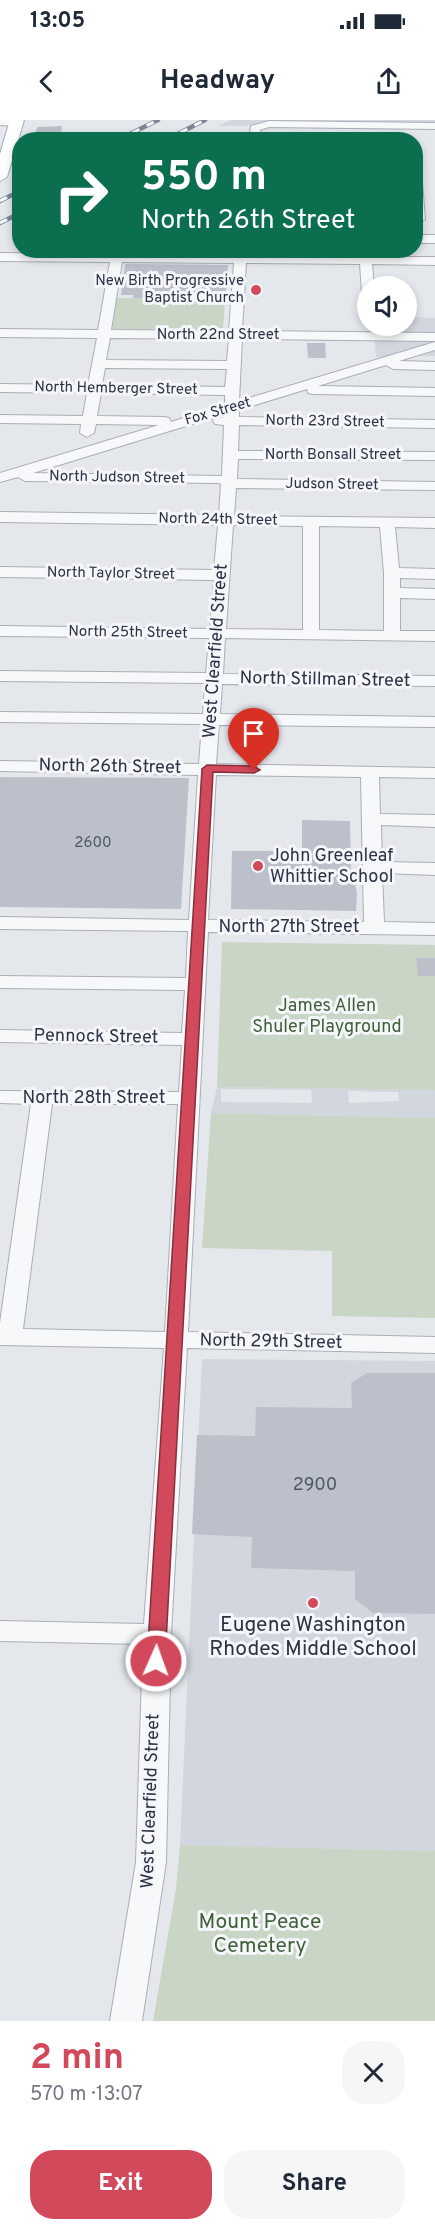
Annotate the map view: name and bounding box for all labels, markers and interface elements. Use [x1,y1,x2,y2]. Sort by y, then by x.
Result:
text: 13:05 [30,8,85,35]
text: Headway [160,64,275,98]
icon: back [30,65,63,98]
icon: share [372,65,405,98]
text: 550 m [141,152,267,205]
icon: right [42,156,120,234]
text: North 26th Street [141,204,355,238]
place label: New Birth Progressive Baptist Church [95,272,244,308]
map controls [357,276,417,336]
button: sound [357,276,417,336]
marker: New Birth Progressive Baptist Church [249,283,263,297]
street label: North 22nd Street [157,326,279,345]
street label: North Hemberger Street [34,378,198,400]
street label: Fox Street [183,394,253,430]
street label: North 23rd Street [265,411,385,433]
street label: North Bonsall Street [265,446,401,465]
street label: North Judson Street [49,467,185,489]
street label: Judson Street [285,475,379,495]
street label: North 24th Street [158,509,278,531]
street label: North Taylor Street [47,563,175,585]
street label: West Clearfield Street [198,563,234,739]
street label: North 25th Street [68,622,188,644]
street label: North Stillman Street [239,667,411,693]
pin [228,708,279,770]
icon: arrive [237,717,270,750]
street label: North 26th Street [38,754,182,780]
house number: 2600 [74,834,112,853]
place label: John Greenleaf Whittier School [270,845,393,889]
marker: John Greenleaf Whittier School [251,859,265,873]
street label: North 27th Street [219,916,359,939]
park label: James Allen Shuler Playground [252,995,402,1039]
street label: Pennock Street [33,1024,159,1050]
street label: North 28th Street [23,1087,165,1110]
street label: North 29th Street [199,1329,343,1355]
house number: 2900 [293,1474,337,1497]
marker: Eugene Washington Rhodes Middle School [306,1596,320,1610]
place label: Eugene Washington Rhodes Middle School [209,1612,417,1663]
position arrow [124,1629,188,1693]
street label: West Clearfield Street [136,1713,166,1889]
park label: Mount Peace Cemetery [199,1909,321,1960]
text: 2 min [30,2036,124,2082]
button: close [342,2041,405,2104]
text: 570 m · 13:07 [30,2082,143,2108]
button: Exit [30,2150,212,2219]
button: Share [224,2150,405,2219]

